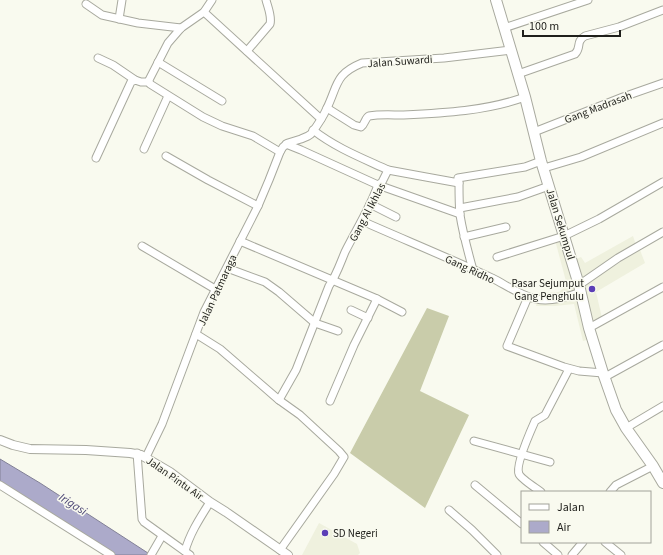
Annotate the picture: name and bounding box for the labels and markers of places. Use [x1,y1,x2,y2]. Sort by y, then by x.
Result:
place label: Pasar Sejumput Gang Penghulu [512,276,584,304]
marker: Pasar Sejumput Gang Penghulu [587,284,597,294]
place label: SD Negeri [333,526,378,541]
marker: SD Negeri [320,528,330,538]

